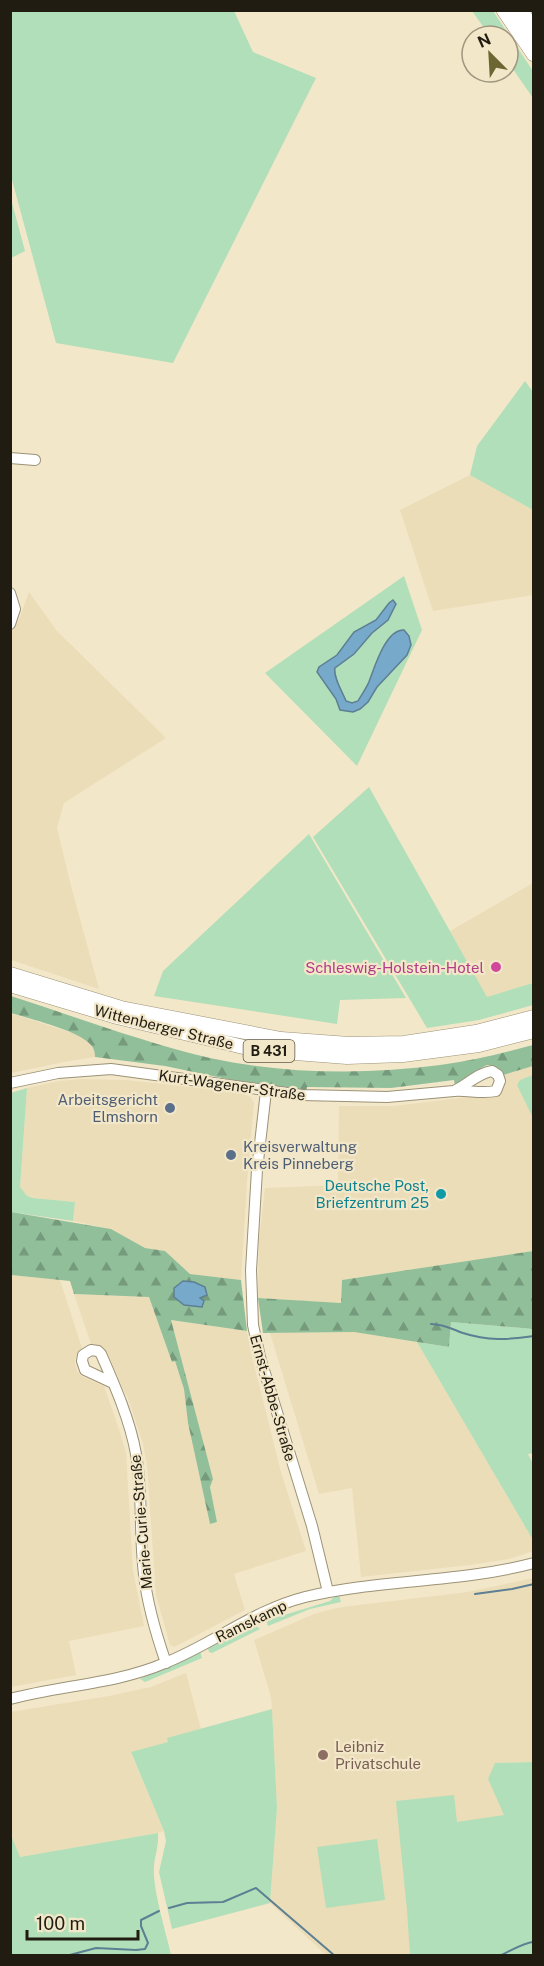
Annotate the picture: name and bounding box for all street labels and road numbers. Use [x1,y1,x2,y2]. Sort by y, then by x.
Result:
street label: Wittenberger Straße [93,1001,235,1053]
road number: B 431 [244,1040,294,1062]
street label: Kurt-Wagener-Straße [157,1066,307,1104]
street label: Ernst-Abbe-Straße [247,1333,299,1463]
street label: Marie-Curie-Straße [127,1454,155,1590]
street label: Ramskamp [213,1596,289,1646]

